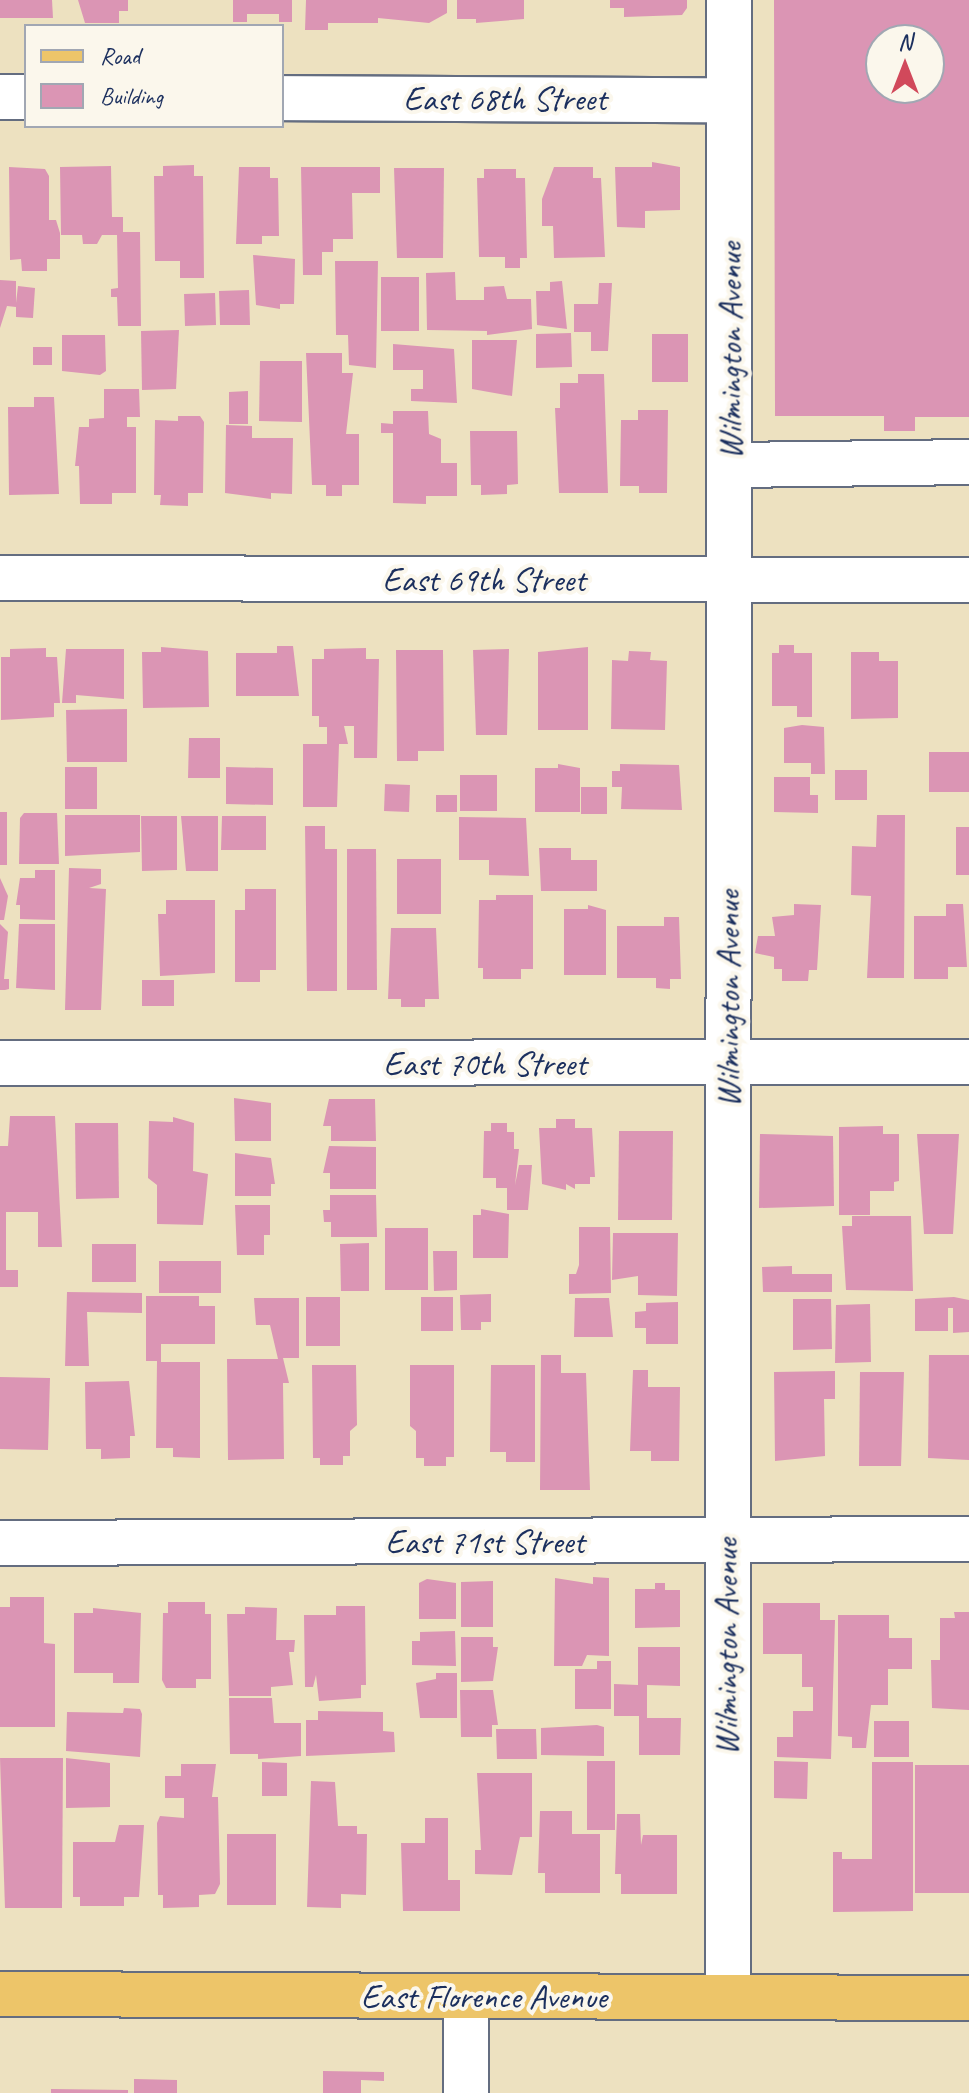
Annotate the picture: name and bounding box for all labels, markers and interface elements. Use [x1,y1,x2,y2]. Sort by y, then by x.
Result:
legend [24,24,284,128]
north arrow [865,24,945,104]
text: N [898,28,912,56]
text: Road [100,41,140,71]
street label: East 68th Street [403,79,607,119]
text: Building [100,81,163,111]
street label: Wilmington Avenue [710,242,750,460]
street label: East 69th Street [382,560,586,600]
street label: Wilmington Avenue [708,890,748,1108]
street label: East 70th Street [383,1044,587,1084]
street label: East 71st Street [385,1522,585,1562]
street label: Wilmington Avenue [706,1538,746,1756]
street label: East Florence Avenue [361,1977,607,2017]

